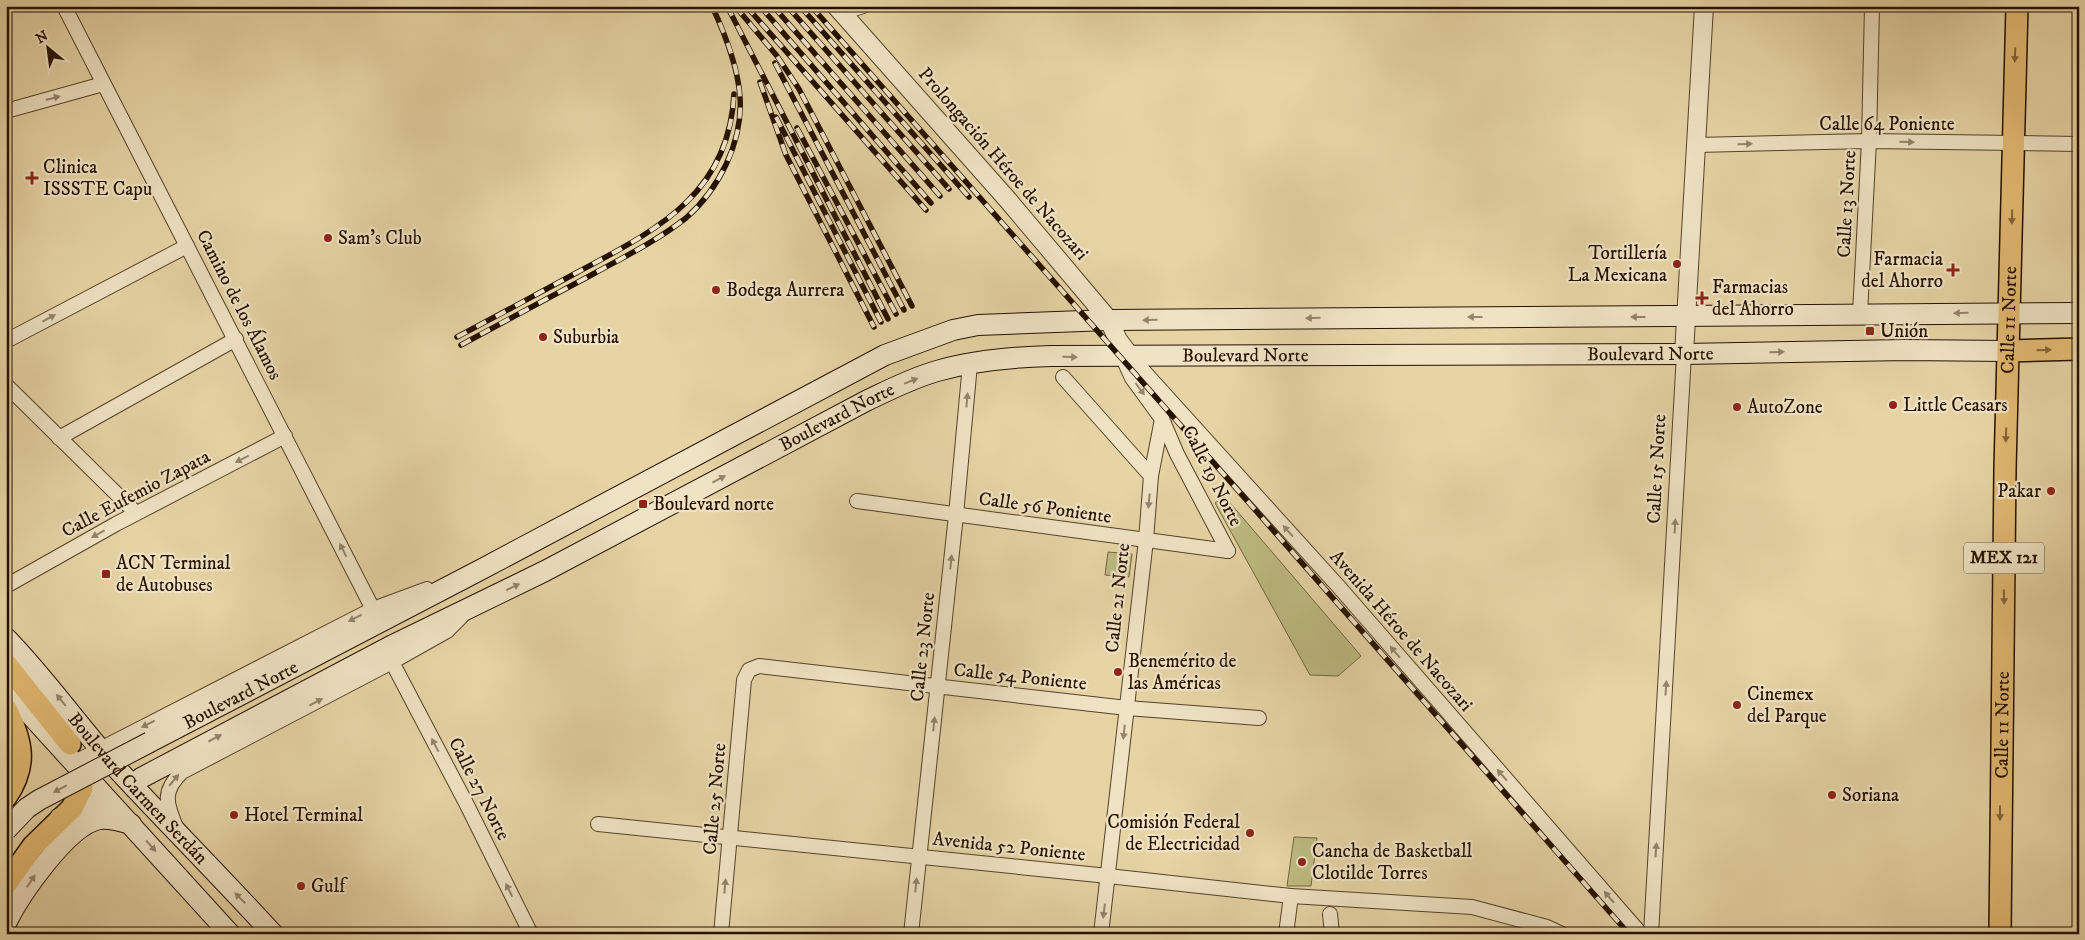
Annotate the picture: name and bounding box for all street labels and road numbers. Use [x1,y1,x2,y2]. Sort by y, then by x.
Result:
street label: Prolongación Héroe de Nacozari [913,63,1093,265]
street label: Calle 64 Poniente [1819,113,1955,136]
street label: Calle 13 Norte [1833,150,1861,258]
street label: Camino de los Álamos [191,225,289,384]
street label: Calle 11 Norte [1996,266,2022,374]
street label: Boulevard Norte [1587,342,1714,366]
street label: Boulevard Norte [1182,344,1309,367]
street label: Boulevard Norte [775,378,898,456]
street label: Calle 15 Norte [1643,413,1671,524]
street label: Calle 19 Norte [1177,422,1247,530]
street label: Calle Eufemio Zapata [58,445,214,543]
street label: Calle 56 Poniente [977,487,1113,529]
street label: Calle 21 Norte [1101,542,1135,654]
road number: MEX 121 [1964,542,2044,574]
street label: Avenida Héroe de Nacozari [1325,546,1477,717]
street label: Calle 23 Norte [906,591,940,703]
street label: Boulevard Norte [179,655,302,734]
street label: Calle 54 Poniente [952,659,1088,695]
street label: Calle 11 Norte [1990,671,2014,779]
street label: Boulevard Carmen Serdán [63,708,213,869]
street label: Calle 27 Norte [443,734,515,844]
street label: Calle 25 Norte [699,742,731,856]
street label: Avenida 52 Poniente [931,828,1087,866]

